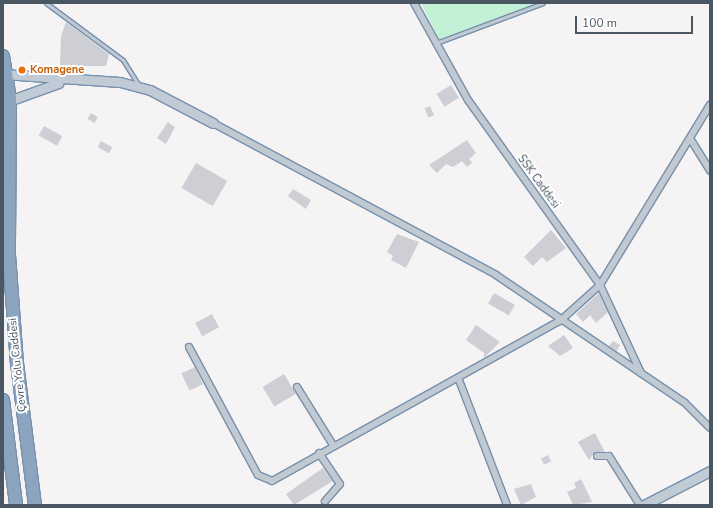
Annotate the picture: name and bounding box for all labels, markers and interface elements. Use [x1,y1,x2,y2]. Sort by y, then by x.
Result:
scale bar [577,8,695,34]
text: 100 m [582,15,617,31]
place label: Komagene [30,63,84,77]
marker: Komagene [17,65,27,75]
street label: SSK Caddesi [514,153,562,211]
street label: Çevre Yolu Caddesi [6,317,30,413]

